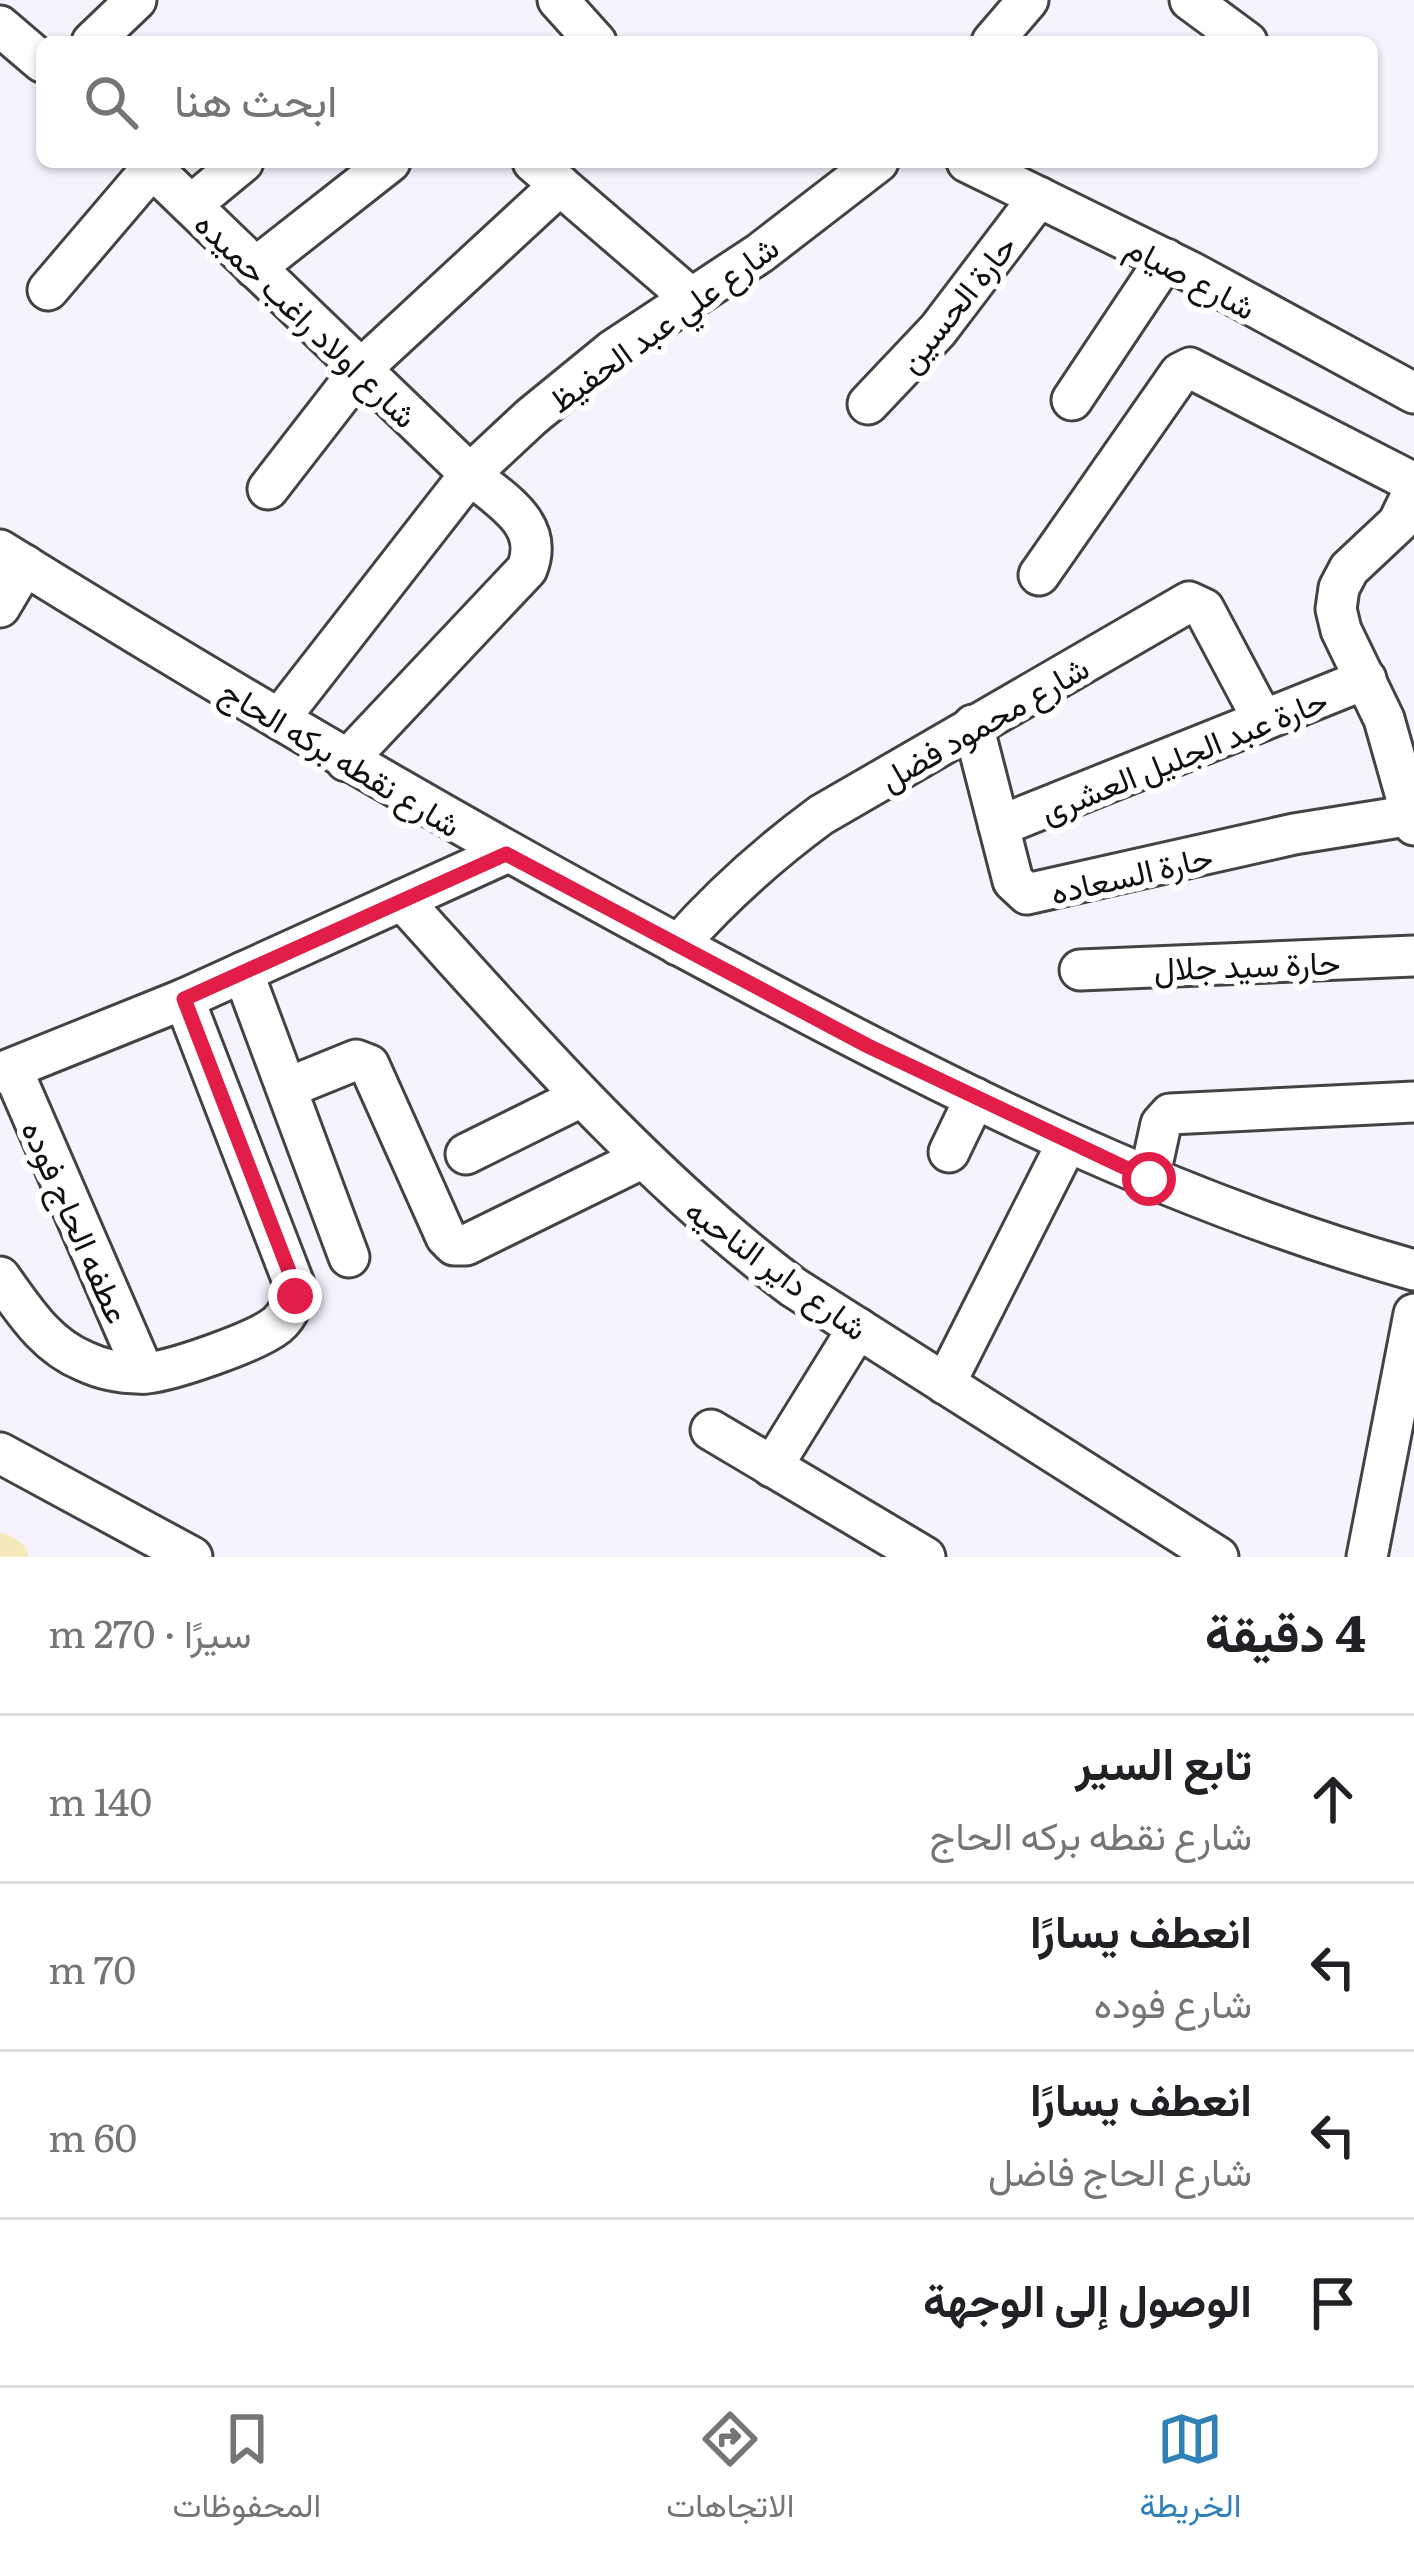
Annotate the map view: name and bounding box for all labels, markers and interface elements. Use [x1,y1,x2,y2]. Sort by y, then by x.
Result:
search box [36,36,1378,168]
text: ابحث هنا [174,64,337,131]
icon: search [78,69,144,135]
street label: شارع اولاد راغب حميده [185,198,431,438]
street label: شارع صيام [1118,220,1266,331]
street label: شارع علي عبد الحفيظ [536,221,790,427]
street label: حارة الحسين [884,222,1026,382]
street label: شارع محمود فضل [869,641,1097,802]
street label: شارع نقطه بركه الحاج [212,665,472,848]
street label: حارة عبد الجليل العشرى [1032,673,1334,833]
street label: حارة السعاده [1045,830,1217,914]
street label: حارة سيد جلال [1153,935,1341,991]
street label: عطفه الحاج فوده [10,1112,145,1331]
route start [1122,1152,1176,1206]
street label: شارع داير الناحيه [676,1184,879,1351]
route end [268,1269,322,1323]
text: 4 دقيقة [1205,1592,1366,1668]
text: سيرًا · 270 m [48,1602,252,1660]
text: تابع السير [1075,1727,1252,1794]
icon: ahead [1300,1766,1366,1832]
text: 140 m [48,1770,152,1828]
text: شارع نقطه بركه الحاج [929,1804,1252,1862]
text: انعطف يسارًا [1030,1895,1252,1962]
icon: left [1300,1934,1366,2000]
text: 70 m [48,1938,136,1996]
text: شارع فوده [1094,1972,1252,2030]
text: انعطف يسارًا [1030,2063,1252,2130]
icon: left [1300,2102,1366,2168]
text: 60 m [48,2106,137,2164]
text: شارع الحاج فاضل [988,2140,1252,2198]
text: الوصول إلى الوجهة [923,2264,1252,2331]
icon: arrive [1300,2270,1366,2336]
tab: المحفوظات [173,2406,321,2535]
tab: الاتجاهات [666,2406,794,2535]
tab: الخريطة [1139,2406,1241,2535]

